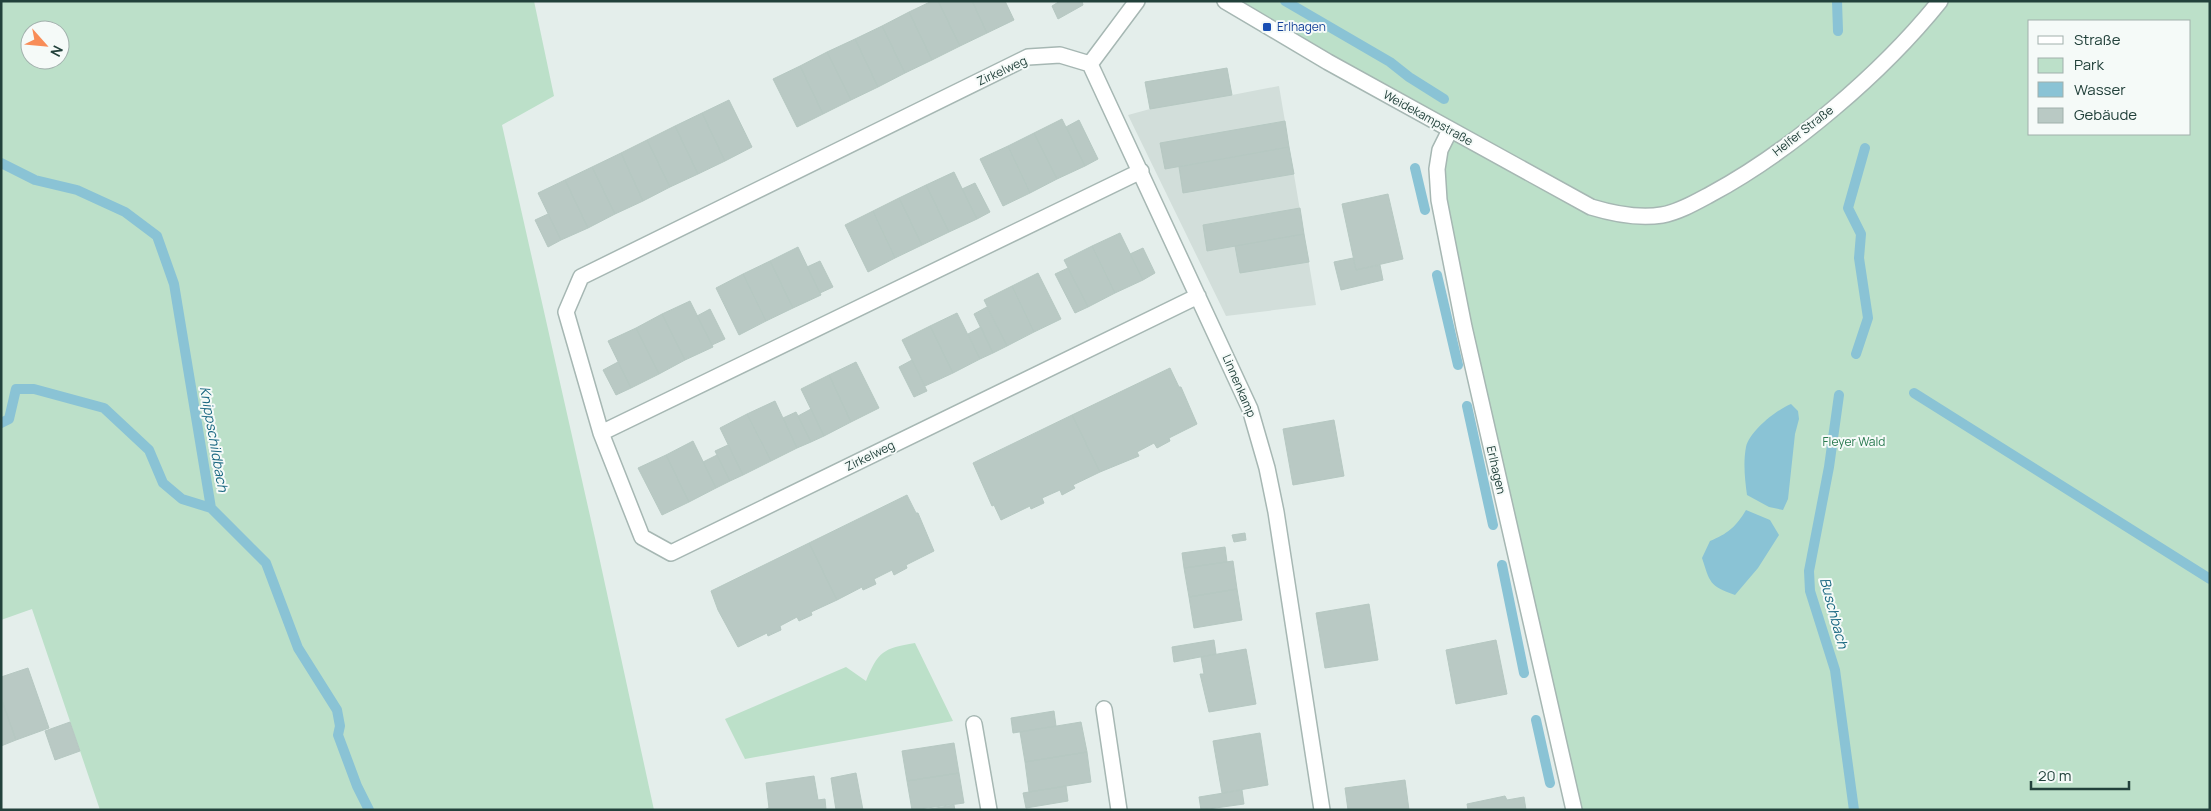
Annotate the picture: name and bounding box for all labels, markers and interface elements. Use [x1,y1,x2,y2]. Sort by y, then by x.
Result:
place label: Erlhagen [1277,18,1326,35]
north arrow [20,20,70,70]
legend [2028,20,2191,135]
marker: Erlhagen [1261,21,1273,33]
text: Straße [2074,29,2121,50]
text: N [46,42,68,60]
street label: Zirkelweg [974,52,1030,89]
text: Park [2074,54,2104,75]
text: Wasser [2074,79,2126,100]
street label: Weidekampstraße [1380,86,1476,149]
street label: Helfer Straße [1769,101,1837,160]
text: Gebäude [2074,104,2137,125]
street label: Linnenkamp [1219,352,1260,420]
water label: Knippschildbach [196,385,233,494]
park label: Fleyer Wald [1823,433,1885,450]
street label: Zirkelweg [842,436,897,475]
street label: Erlhagen [1483,444,1510,496]
water label: Buschbach [1816,575,1853,651]
scale bar [2031,758,2128,790]
text: 20 m [2038,765,2071,786]

